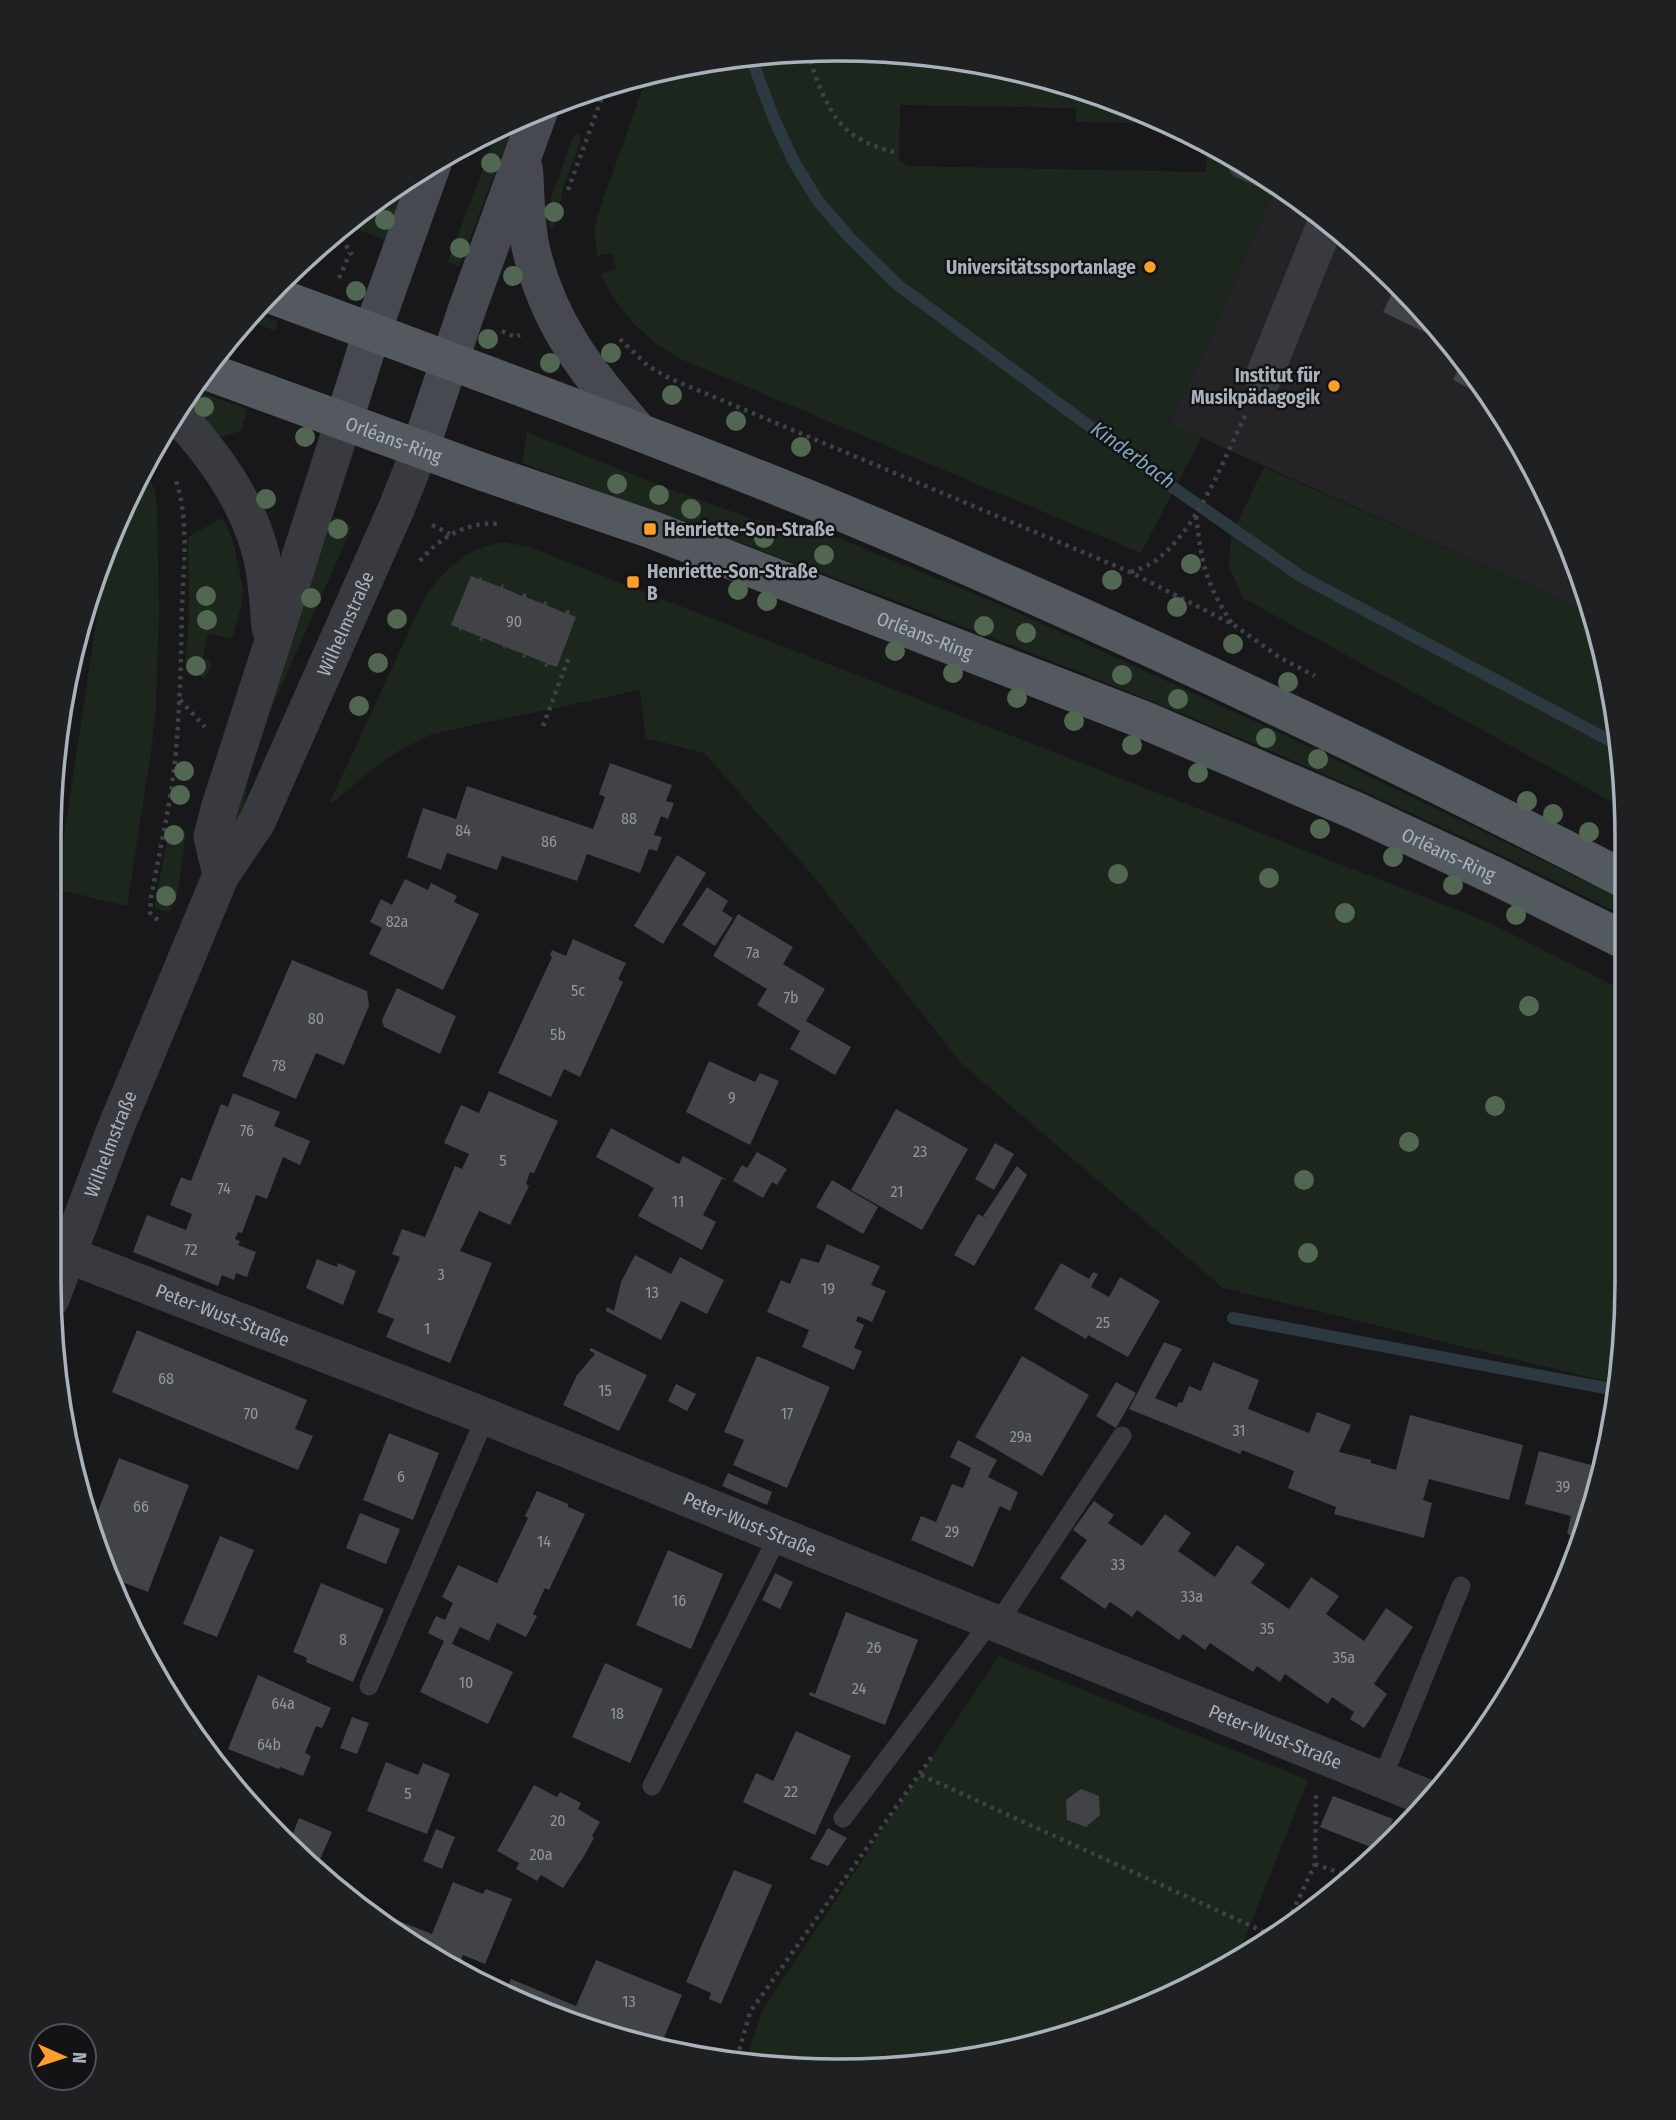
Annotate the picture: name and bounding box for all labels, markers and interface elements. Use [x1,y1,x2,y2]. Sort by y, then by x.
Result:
place label: Universitätssportanlage [946,256,1136,279]
marker: Universitätssportanlage [1142,259,1158,275]
place label: Institut für Musikpädagogik [1191,364,1321,409]
marker: Institut für Musikpädagogik [1326,378,1342,394]
street label: Orléans-Ring [342,411,445,468]
water label: Kinderbach [1086,416,1180,494]
place label: Henriette-Son-Straße [664,518,835,541]
marker: Henriette-Son-Straße [642,521,658,537]
place label: Henriette-Son-Straße B [647,560,818,605]
street label: Wilhelmstraße [312,568,378,680]
marker: Henriette-Son-Straße B [625,574,641,590]
street label: Orléans-Ring [874,606,976,664]
house number: 90 [506,612,522,631]
house number: 88 [621,809,637,828]
house number: 84 [455,821,471,840]
street label: Orléans-Ring [1398,823,1499,886]
house number: 86 [541,832,557,851]
house number: 82a [386,912,408,931]
house number: 7a [746,943,760,962]
house number: 5c [571,981,585,1000]
house number: 7b [784,988,799,1007]
house number: 80 [308,1009,324,1028]
house number: 5b [550,1025,566,1044]
house number: 78 [272,1056,286,1075]
street label: Wilhelmstraße [79,1087,141,1200]
house number: 9 [728,1088,736,1107]
house number: 76 [240,1121,254,1140]
house number: 23 [913,1142,927,1161]
house number: 5 [499,1151,507,1170]
house number: 74 [217,1179,231,1198]
house number: 21 [891,1182,903,1201]
house number: 11 [672,1192,684,1211]
house number: 72 [184,1240,198,1259]
house number: 3 [437,1265,445,1284]
street label: Peter-Wust-Straße [153,1279,293,1351]
house number: 19 [821,1279,835,1298]
house number: 13 [645,1283,659,1302]
house number: 25 [1096,1313,1110,1332]
house number: 1 [424,1319,430,1338]
house number: 68 [158,1369,174,1388]
house number: 15 [598,1381,612,1400]
house number: 70 [244,1404,258,1423]
house number: 17 [781,1404,794,1423]
house number: 31 [1232,1421,1246,1440]
house number: 29a [1010,1427,1032,1446]
house number: 6 [397,1467,405,1486]
house number: 39 [1556,1477,1571,1496]
street label: Peter-Wust-Straße [680,1486,820,1561]
house number: 66 [133,1497,149,1516]
house number: 29 [945,1522,960,1541]
house number: 14 [537,1532,551,1551]
house number: 33 [1111,1555,1125,1574]
house number: 33a [1181,1587,1203,1606]
house number: 16 [672,1591,686,1610]
house number: 35 [1260,1619,1274,1638]
house number: 8 [339,1630,347,1649]
house number: 26 [867,1638,882,1657]
house number: 35a [1333,1648,1355,1667]
house number: 10 [459,1673,473,1692]
house number: 24 [852,1679,866,1698]
house number: 64a [271,1694,295,1713]
street label: Peter-Wust-Straße [1206,1699,1345,1774]
house number: 18 [610,1704,624,1723]
house number: 64b [257,1735,281,1754]
house number: 22 [784,1782,798,1801]
house number: 5 [404,1784,412,1803]
house number: 20 [550,1811,566,1830]
house number: 20a [529,1845,553,1864]
house number: 13 [622,1992,636,2011]
north arrow [28,2022,98,2092]
text: N [68,2052,91,2064]

